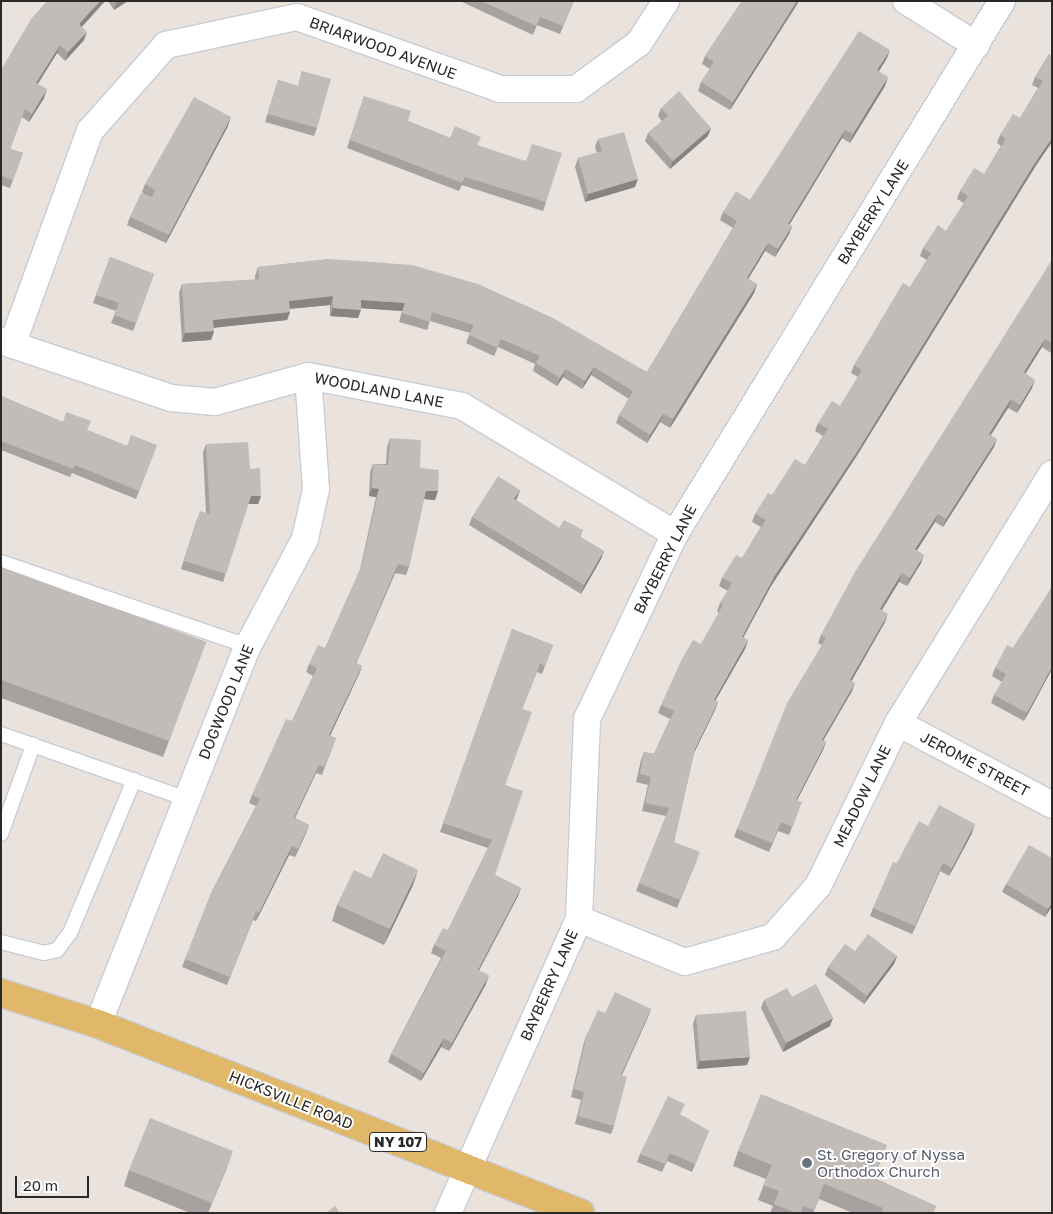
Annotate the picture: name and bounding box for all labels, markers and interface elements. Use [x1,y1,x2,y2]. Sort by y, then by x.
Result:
street label: BRIARWOOD AVENUE [307,13,459,83]
street label: BAYBERRY LANE [834,156,912,268]
street label: WOODLAND LANE [313,369,445,411]
street label: BAYBERRY LANE [630,501,700,617]
street label: DOGWOOD LANE [195,642,257,762]
street label: JEROME STREET [917,728,1033,800]
street label: MEADOW LANE [830,742,894,850]
street label: BAYBERRY LANE [516,927,582,1043]
street label: HICKSVILLE ROAD [226,1067,356,1133]
road number: NY 107 [368,1130,428,1154]
place label: St. Gregory of Nyssa Orthodox Church [817,1145,965,1180]
marker: St. Gregory of Nyssa Orthodox Church [801,1157,813,1169]
scale bar [18,1166,91,1198]
text: 20 m [23,1176,58,1194]

